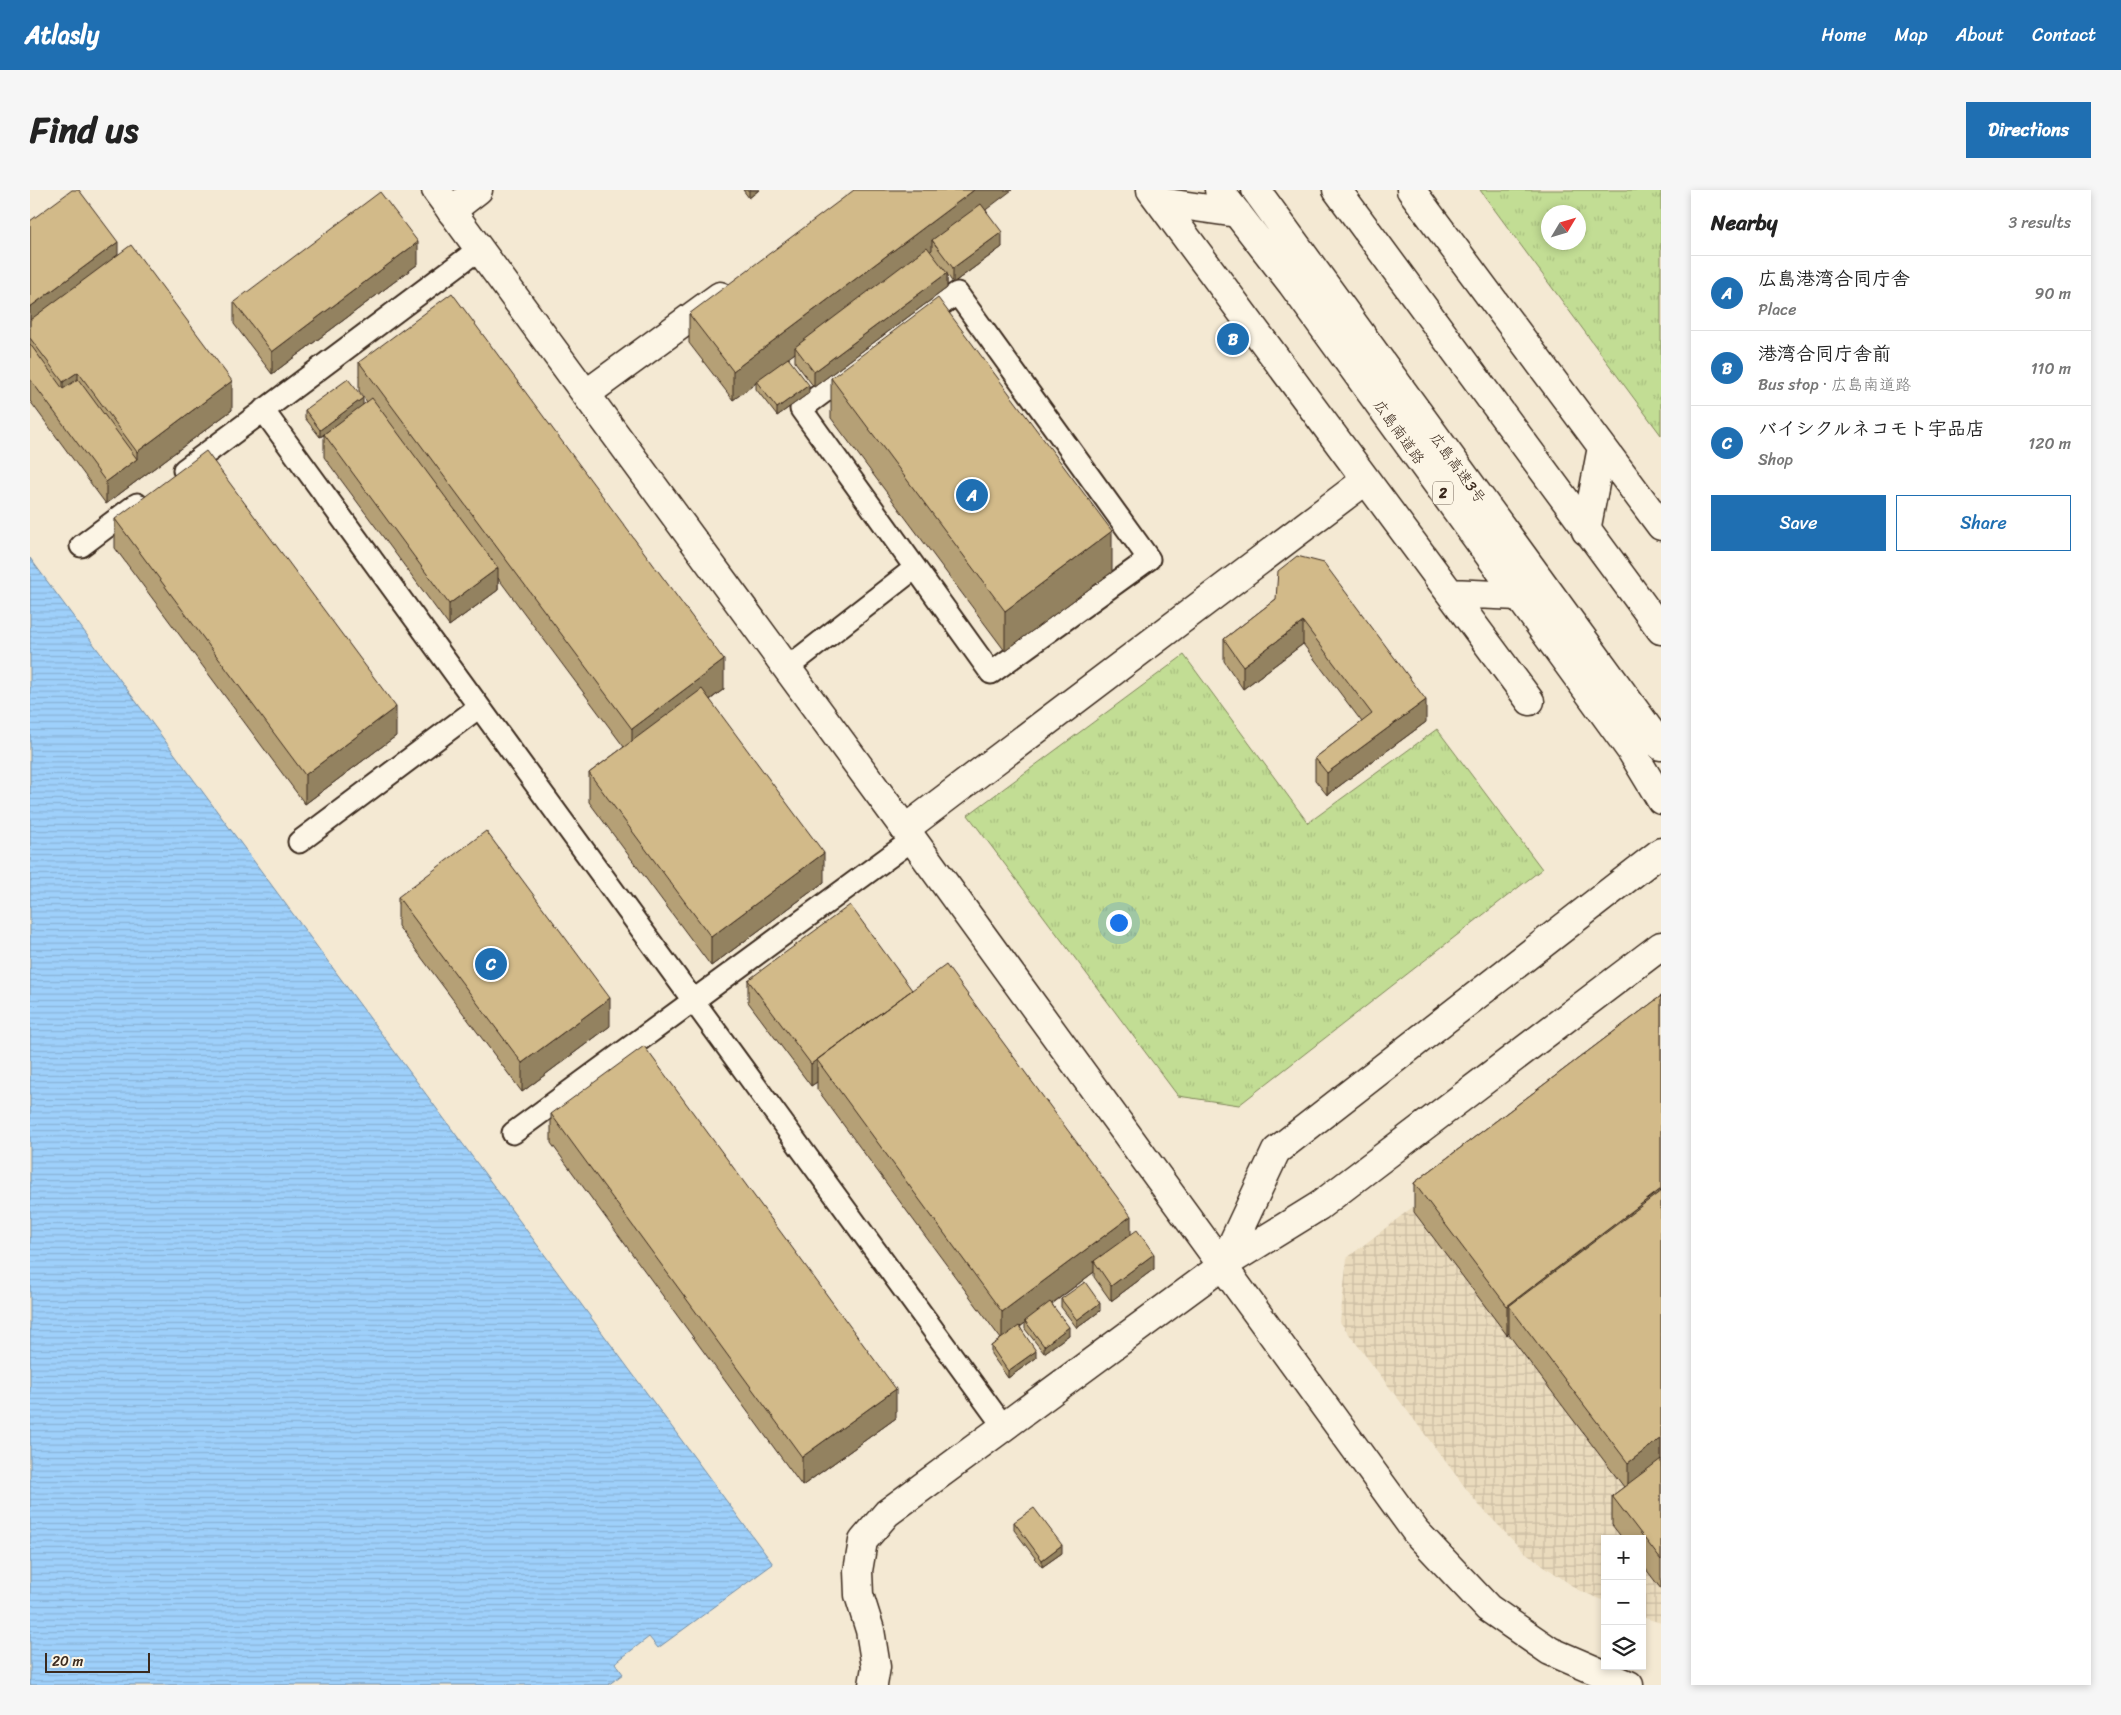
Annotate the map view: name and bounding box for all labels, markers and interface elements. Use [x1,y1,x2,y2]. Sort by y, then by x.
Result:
text: Atlasly [25,14,99,56]
text: Home [1822,19,1867,51]
text: Map [1895,19,1928,51]
text: About [1956,19,2004,51]
text: Contact [2032,19,2096,51]
text: Find us [30,99,138,161]
button: Directions [1966,102,2091,158]
text: Nearby [1711,204,1777,242]
north arrow [1541,205,1586,250]
text: 3 results [2008,208,2071,237]
text: 広島港湾合同庁舎 [1758,262,1910,295]
text: A [1722,279,1732,308]
text: 90 m [2035,279,2071,308]
text: Place [1758,295,1797,324]
pin: B [1217,320,1249,358]
text: 港湾合同庁舎前 [1758,337,1891,370]
text: B [1722,354,1732,383]
text: 110 m [2031,354,2071,383]
text: Bus stop · 広島南道路 [1758,370,1911,399]
street label: 広島南道路 [1366,394,1432,470]
text: バイシクルネコモト宇品店 [1758,412,1985,445]
street label: 広島高速3号 [1423,427,1493,509]
text: C [1722,429,1732,458]
text: 120 m [2028,429,2071,458]
text: Shop [1758,445,1793,474]
pin: A [956,476,988,514]
road number: 2 [1433,482,1453,504]
button: Save [1711,495,1886,551]
button: Share [1896,495,2071,551]
your location [1106,910,1132,936]
pin: C [475,945,507,983]
map controls [1601,1535,1646,1670]
button: + [1601,1535,1646,1580]
button: − [1601,1580,1646,1625]
button: layers [1601,1625,1646,1670]
text: 20 m [52,1649,83,1674]
scale bar [45,1650,150,1673]

